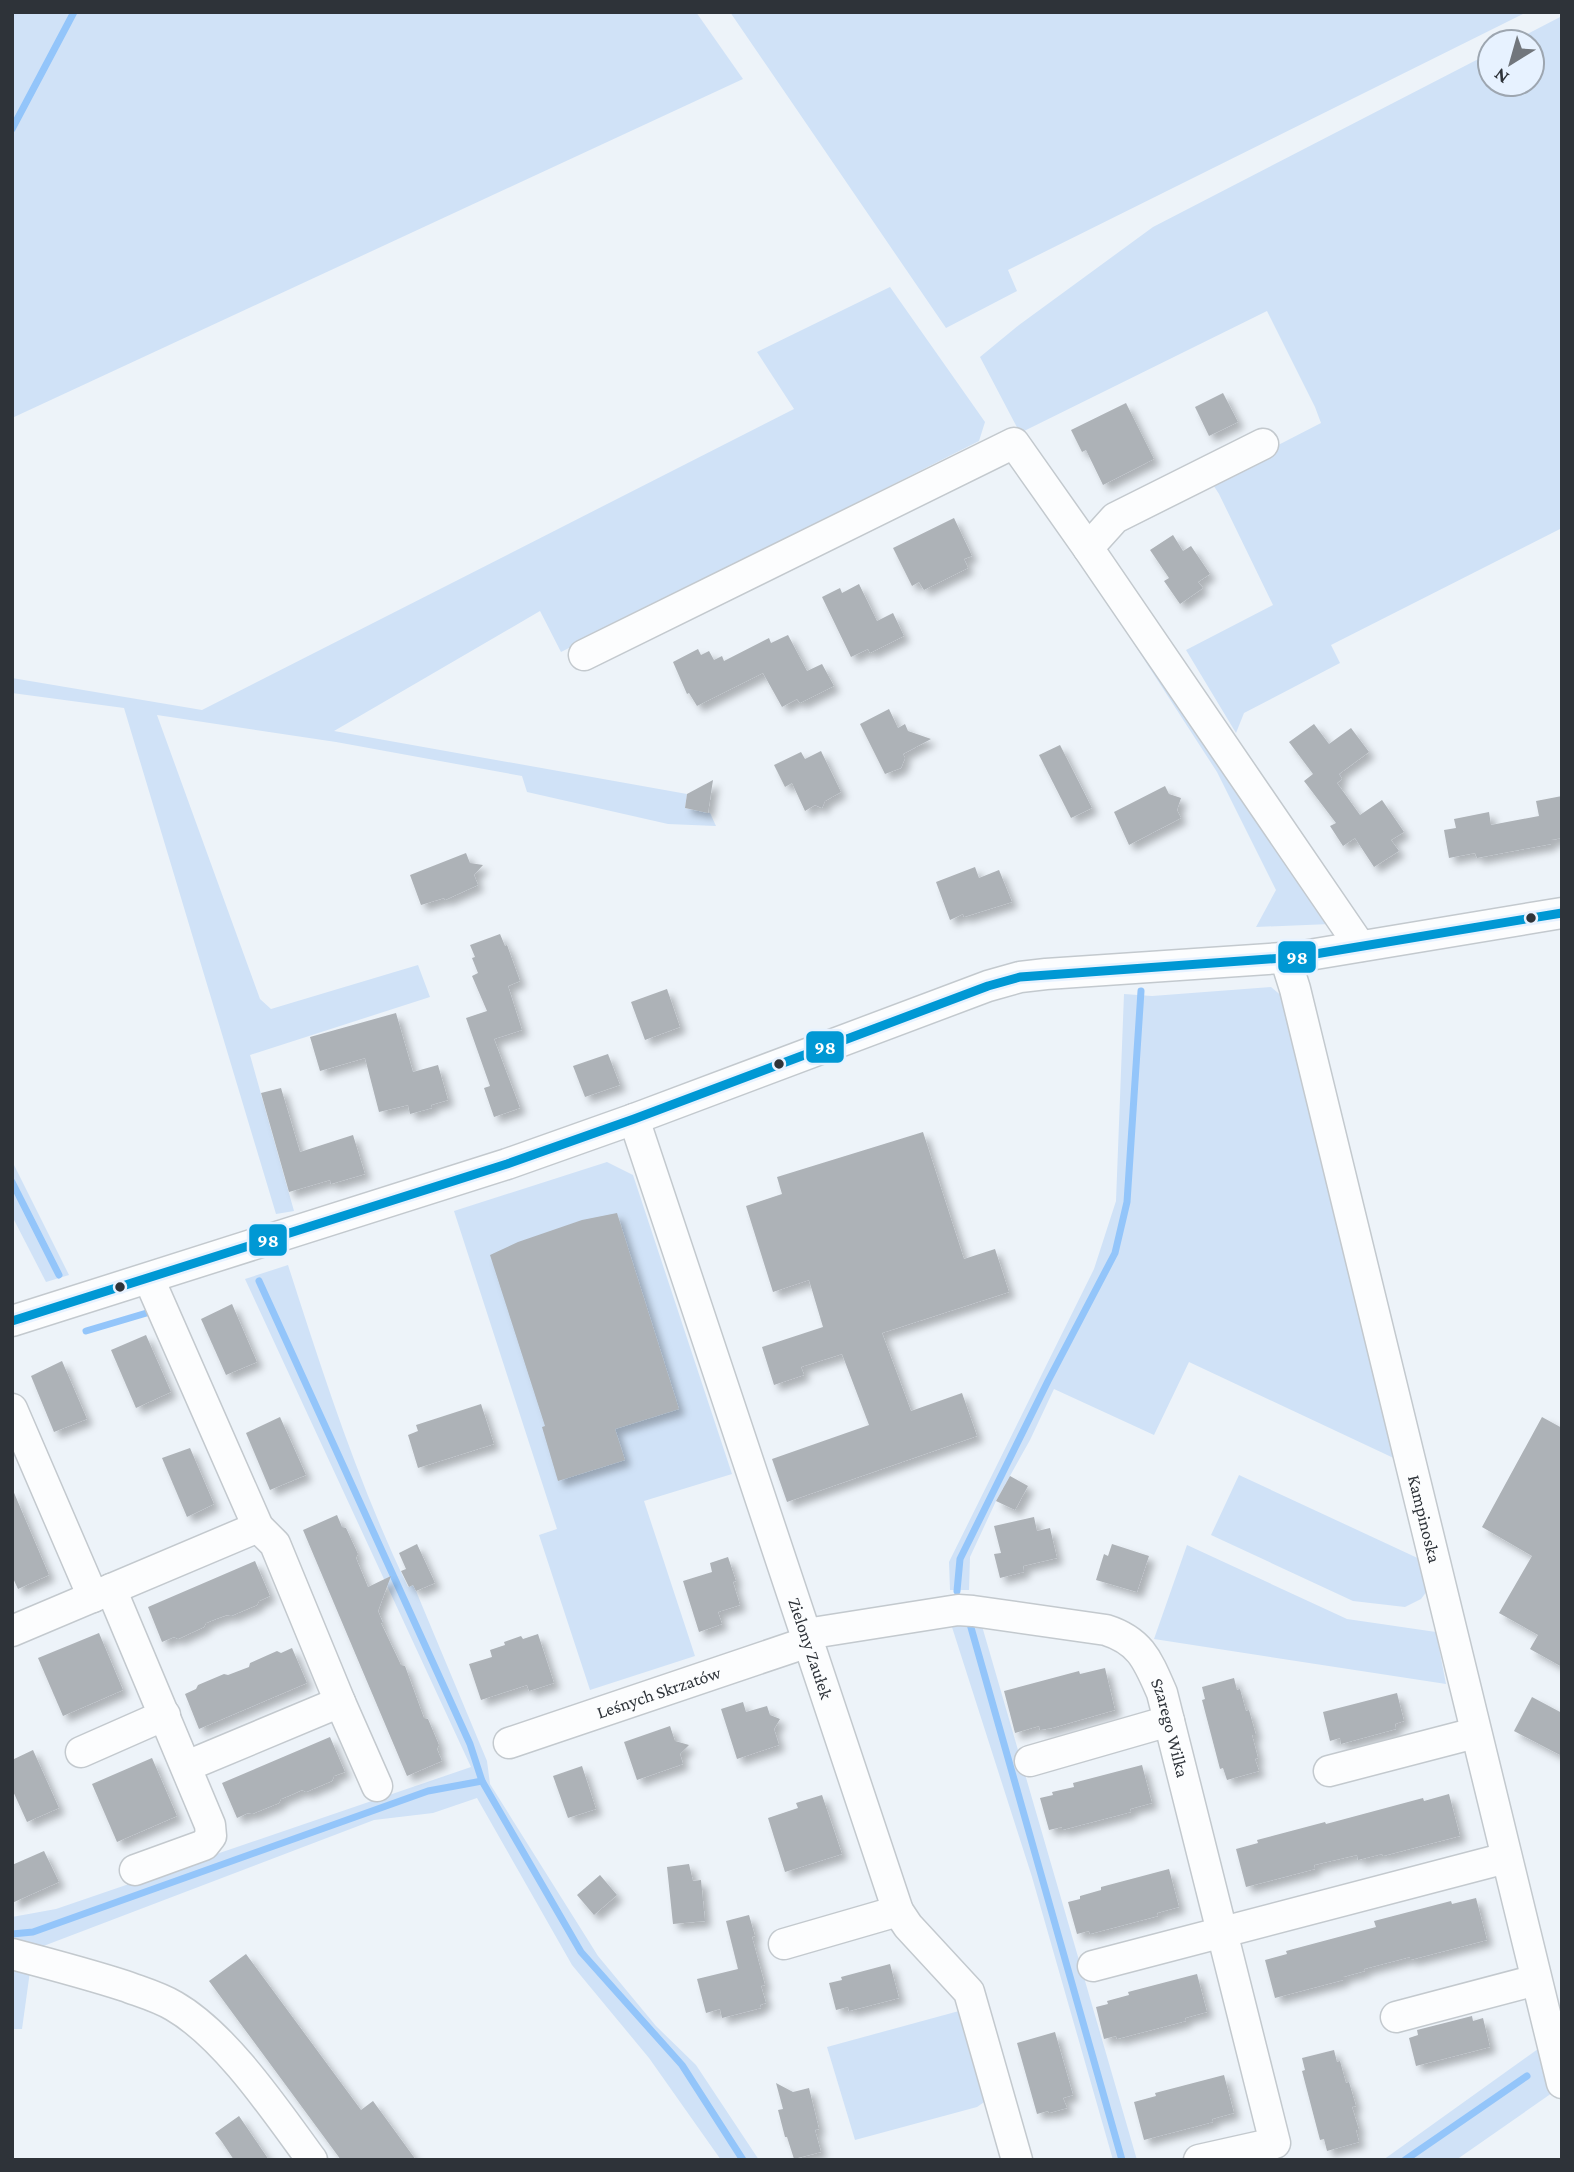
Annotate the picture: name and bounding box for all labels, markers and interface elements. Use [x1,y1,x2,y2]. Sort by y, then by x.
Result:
north arrow [1476,28,1546,98]
text: N [1490,64,1513,88]
unlabelled marker [1524,911,1538,925]
line badge: 98 [1277,940,1317,974]
text: 98 [1286,947,1308,968]
line badge: 98 [805,1030,845,1064]
text: 98 [814,1037,836,1058]
unlabelled marker [772,1057,786,1071]
line badge: 98 [248,1223,288,1257]
text: 98 [257,1230,279,1251]
unlabelled marker [113,1280,127,1294]
street label: Kampinoska [1404,1473,1445,1565]
street label: Zielony Zaułek [784,1595,837,1702]
street label: Leśnych Skrzatów [594,1662,724,1723]
street label: Szarego Wilka [1147,1675,1193,1780]

